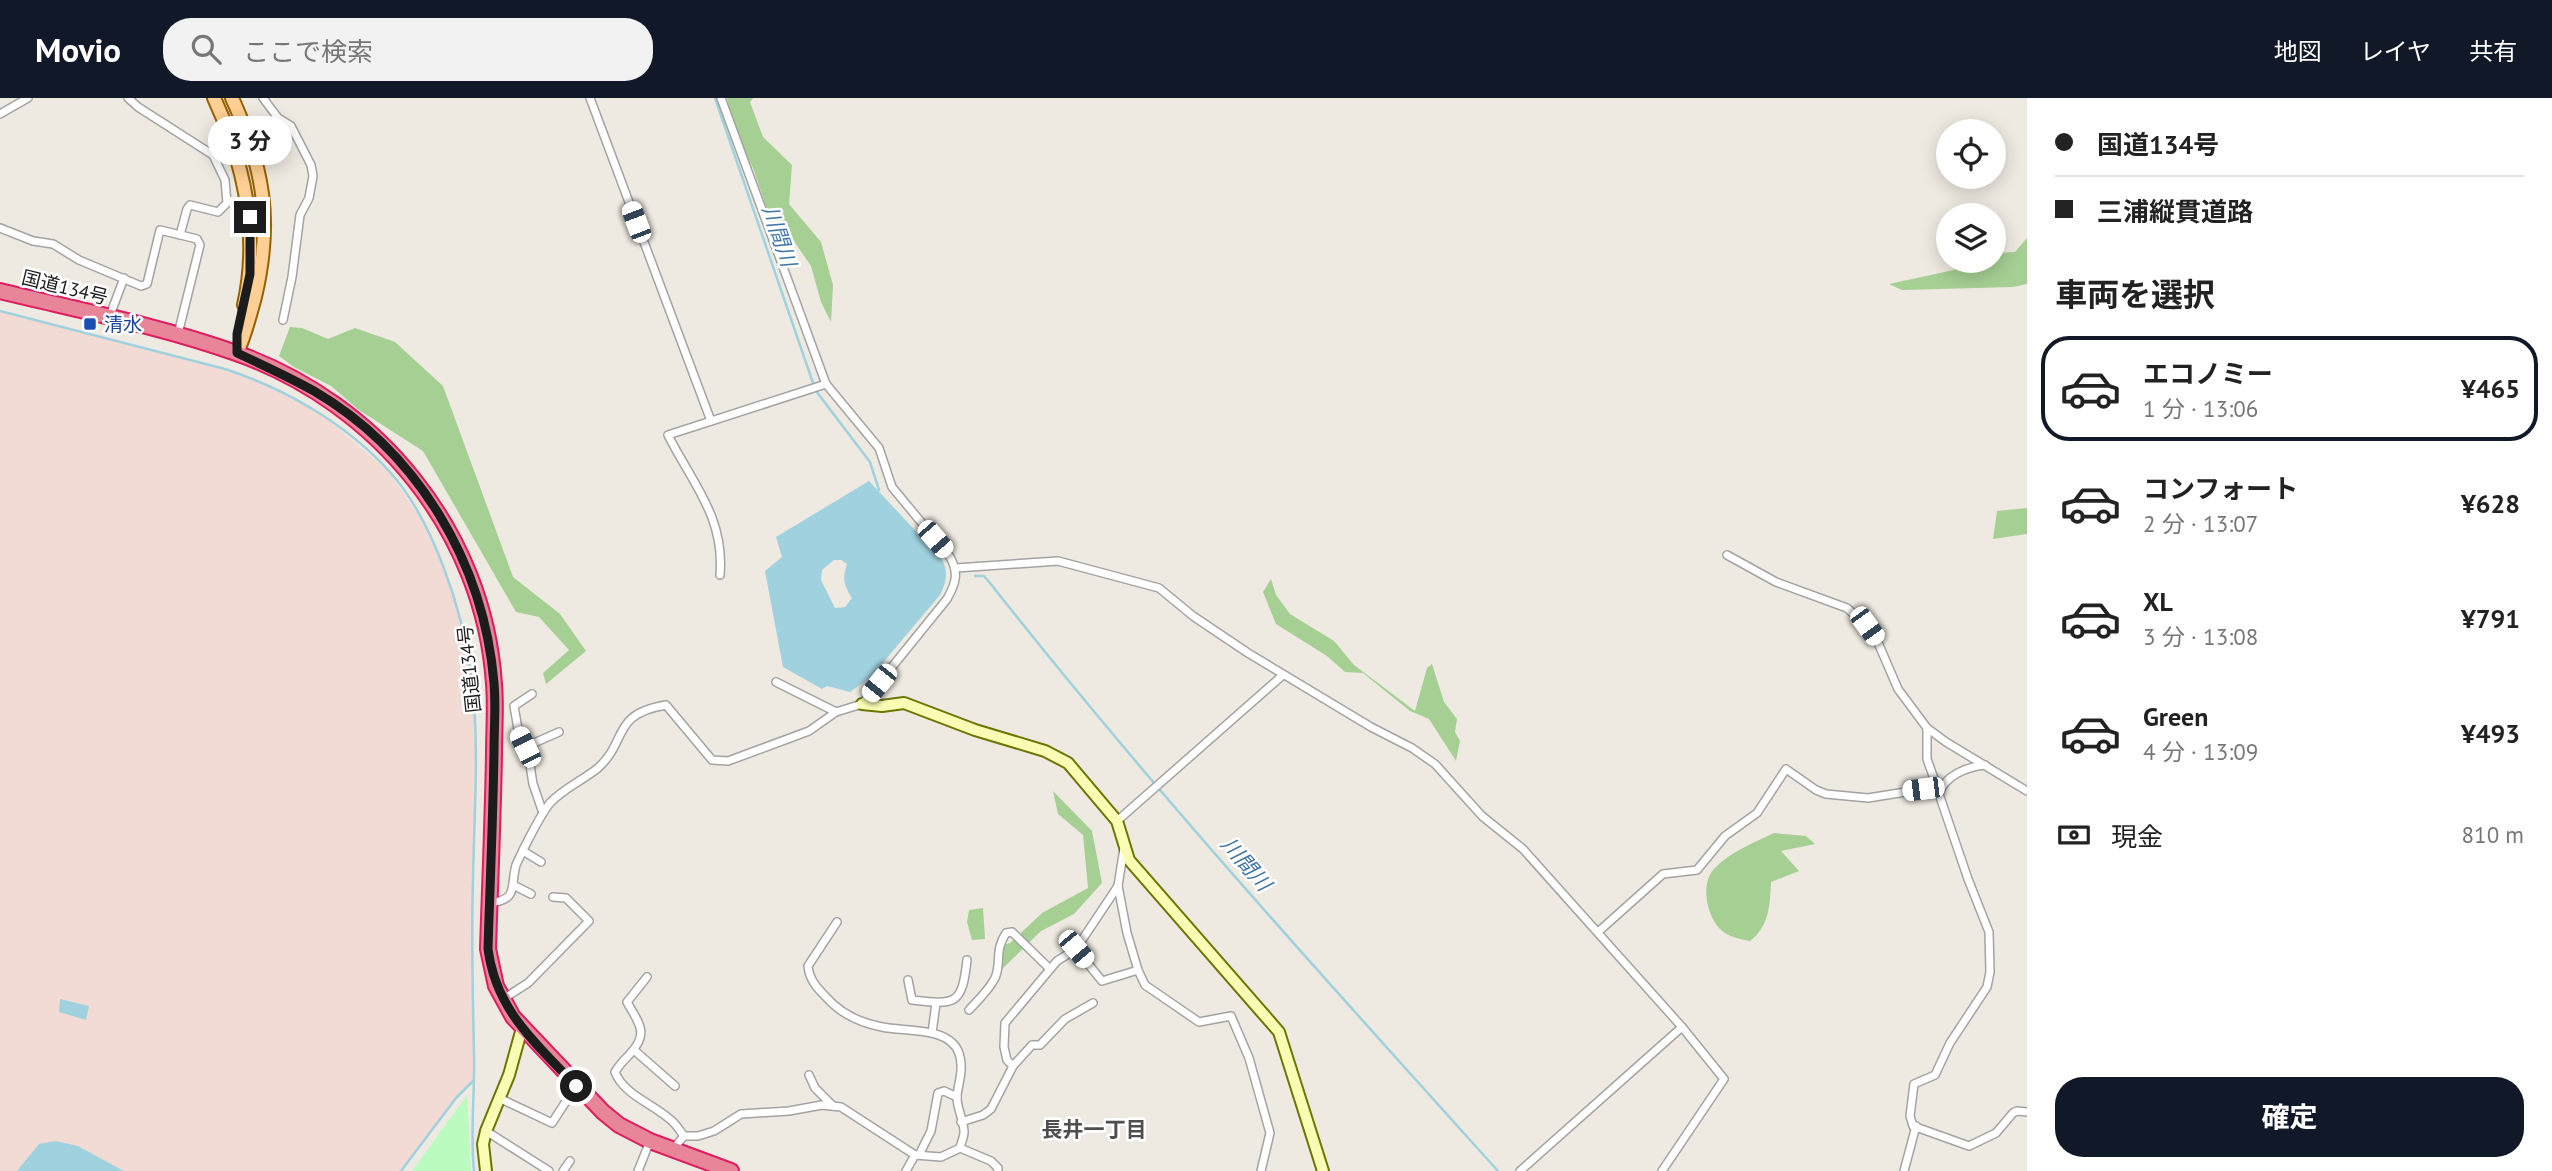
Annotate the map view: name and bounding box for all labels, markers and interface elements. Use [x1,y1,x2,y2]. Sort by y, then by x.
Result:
search box [163,18,653,81]
text: Movio [35,28,121,71]
icon: search [187,30,225,68]
text: ここで検索 [243,35,373,68]
text: 地図 [2274,36,2322,67]
text: レイヤ [2360,36,2431,67]
text: 共有 [2469,36,2517,67]
callout: 3 分 [208,116,292,164]
map controls [1936,119,2006,273]
button: locate [1936,119,2006,189]
text: 3 分 [229,126,271,155]
text: 国道134号 [2097,128,2219,161]
text: 三浦縦貫道路 [2097,195,2253,228]
car [619,199,654,245]
route end [234,201,266,233]
water label: 川間川 [756,202,803,272]
button: layers [1936,203,2006,273]
street label: 国道134号 [19,265,111,309]
text: 車両を選択 [2055,273,2215,315]
place label: 清水 [104,312,142,336]
marker: 清水 [82,316,98,332]
icon: car [2059,357,2122,420]
text: エコノミー [2143,357,2273,390]
text: ¥465 [2461,372,2520,405]
text: 1 分 · 13:06 [2143,394,2258,423]
icon: car [2059,472,2122,535]
text: コンフォート [2143,472,2298,505]
text: ¥628 [2461,487,2520,520]
text: 2 分 · 13:07 [2143,509,2258,538]
car [914,516,957,562]
text: XL [2143,585,2173,618]
icon: car [2059,587,2122,650]
text: ¥791 [2461,602,2520,635]
car [1847,603,1888,649]
text: 3 分 · 13:08 [2143,622,2258,651]
street label: 国道134号 [452,624,486,714]
car [858,660,901,706]
text: Green [2143,700,2208,733]
icon: car [2059,702,2122,765]
text: ¥493 [2461,717,2520,750]
car [507,724,544,770]
text: 4 分 · 13:09 [2143,737,2258,766]
car [1901,776,1946,802]
icon: cash [2055,816,2093,854]
text: 現金 [2111,820,2163,853]
text: 810 m [2462,820,2524,849]
water label: 川間川 [1216,831,1279,898]
car [1055,926,1098,972]
route start [560,1070,592,1102]
button: 確定 [2055,1077,2524,1157]
district label: 長井一丁目 [1042,1116,1147,1143]

